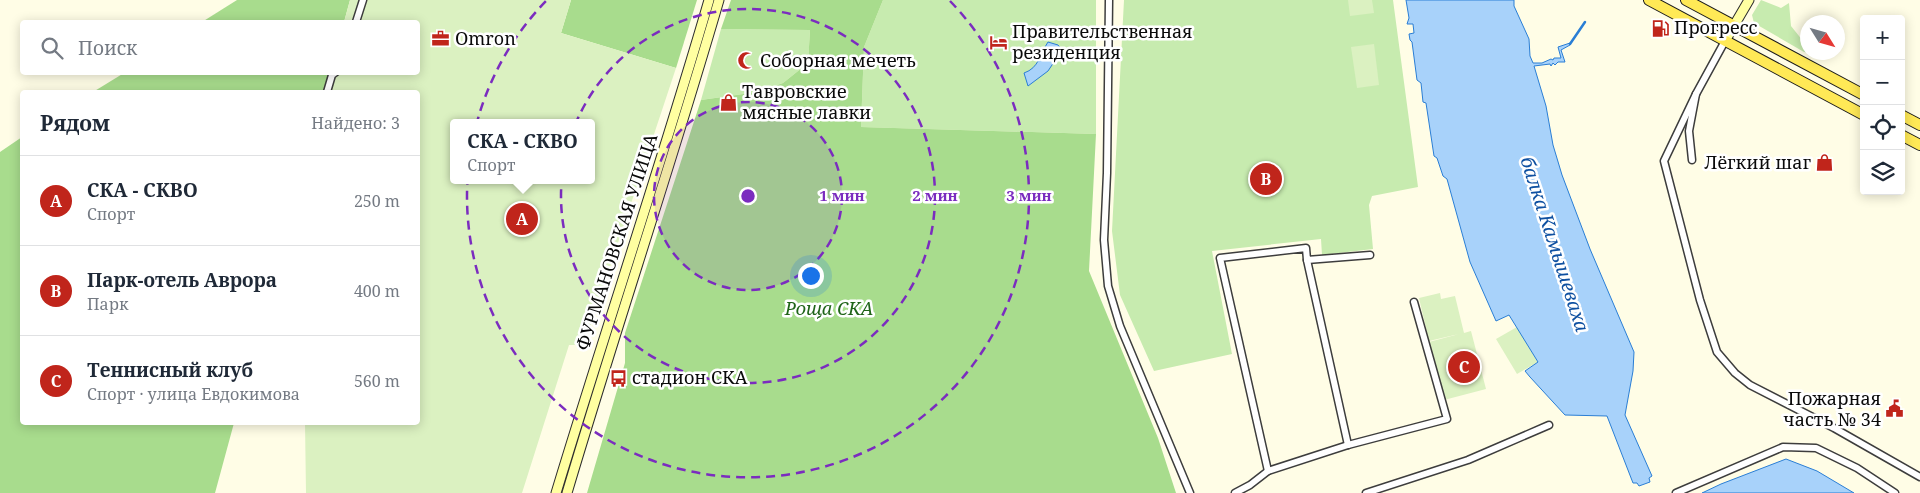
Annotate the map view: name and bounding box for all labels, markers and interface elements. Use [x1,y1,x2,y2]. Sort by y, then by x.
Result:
place label: Прогресс [1674,15,1758,39]
north arrow [1800,15,1845,60]
map controls [1860,15,1905,195]
button: + [1860,15,1905,60]
fuel station icon: Прогресс [1650,18,1670,38]
place label: Правительственная резиденция [1012,19,1192,64]
search box [20,20,420,75]
place label: Omron [455,26,516,50]
office icon: Omron [431,29,451,49]
hotel icon: Правительственная резиденция [988,32,1008,52]
icon: search [38,34,66,62]
text: Поиск [78,35,137,61]
place label: Соборная мечеть [760,48,916,72]
mosque icon: Соборная мечеть [736,51,756,71]
button: − [1860,60,1905,105]
place label: Тавровские мясные лавки [742,79,871,124]
shop icon: Тавровские мясные лавки [718,92,738,112]
button: locate [1860,105,1905,150]
text: Рядом [40,109,110,137]
text: Найдено: 3 [311,112,400,134]
popup [450,119,595,184]
text: СКА - СКВО [467,128,578,154]
street label: ФУРМАНОВСКАЯ УЛИЦА [570,130,663,353]
place label: Лёгкий шаг [1704,150,1811,174]
button: layers [1860,150,1905,195]
water label: балка Камышеваха [1514,153,1596,335]
shop icon: Лёгкий шаг [1815,153,1835,173]
text: Спорт [467,154,515,176]
pin: B [1250,160,1282,198]
text: СКА - СКВО [87,177,198,203]
text: 1 мин [819,185,865,205]
text: 2 мин [912,185,958,205]
text: 3 мин [1006,185,1052,205]
centre of rings [739,187,757,205]
text: A [50,190,62,212]
text: 250 m [354,190,400,212]
pin: A [506,200,538,238]
text: Спорт [87,203,135,225]
your location [798,263,824,289]
text: Парк-отель Аврора [87,267,277,293]
text: B [51,280,61,302]
text: 400 m [354,280,400,302]
text: Парк [87,293,128,315]
park label: Роща СКА [784,296,873,320]
pin: C [1448,348,1480,386]
text: Теннисный клуб [87,357,253,383]
place label: стадион СКА [632,365,748,389]
bus stop icon: стадион СКА [608,368,628,388]
text: C [51,370,61,392]
text: 560 m [354,370,400,392]
text: Спорт · улица Евдокимова [87,383,300,405]
place label: Пожарная часть № 34 [1783,386,1881,431]
public building icon: Пожарная часть № 34 [1885,399,1905,419]

